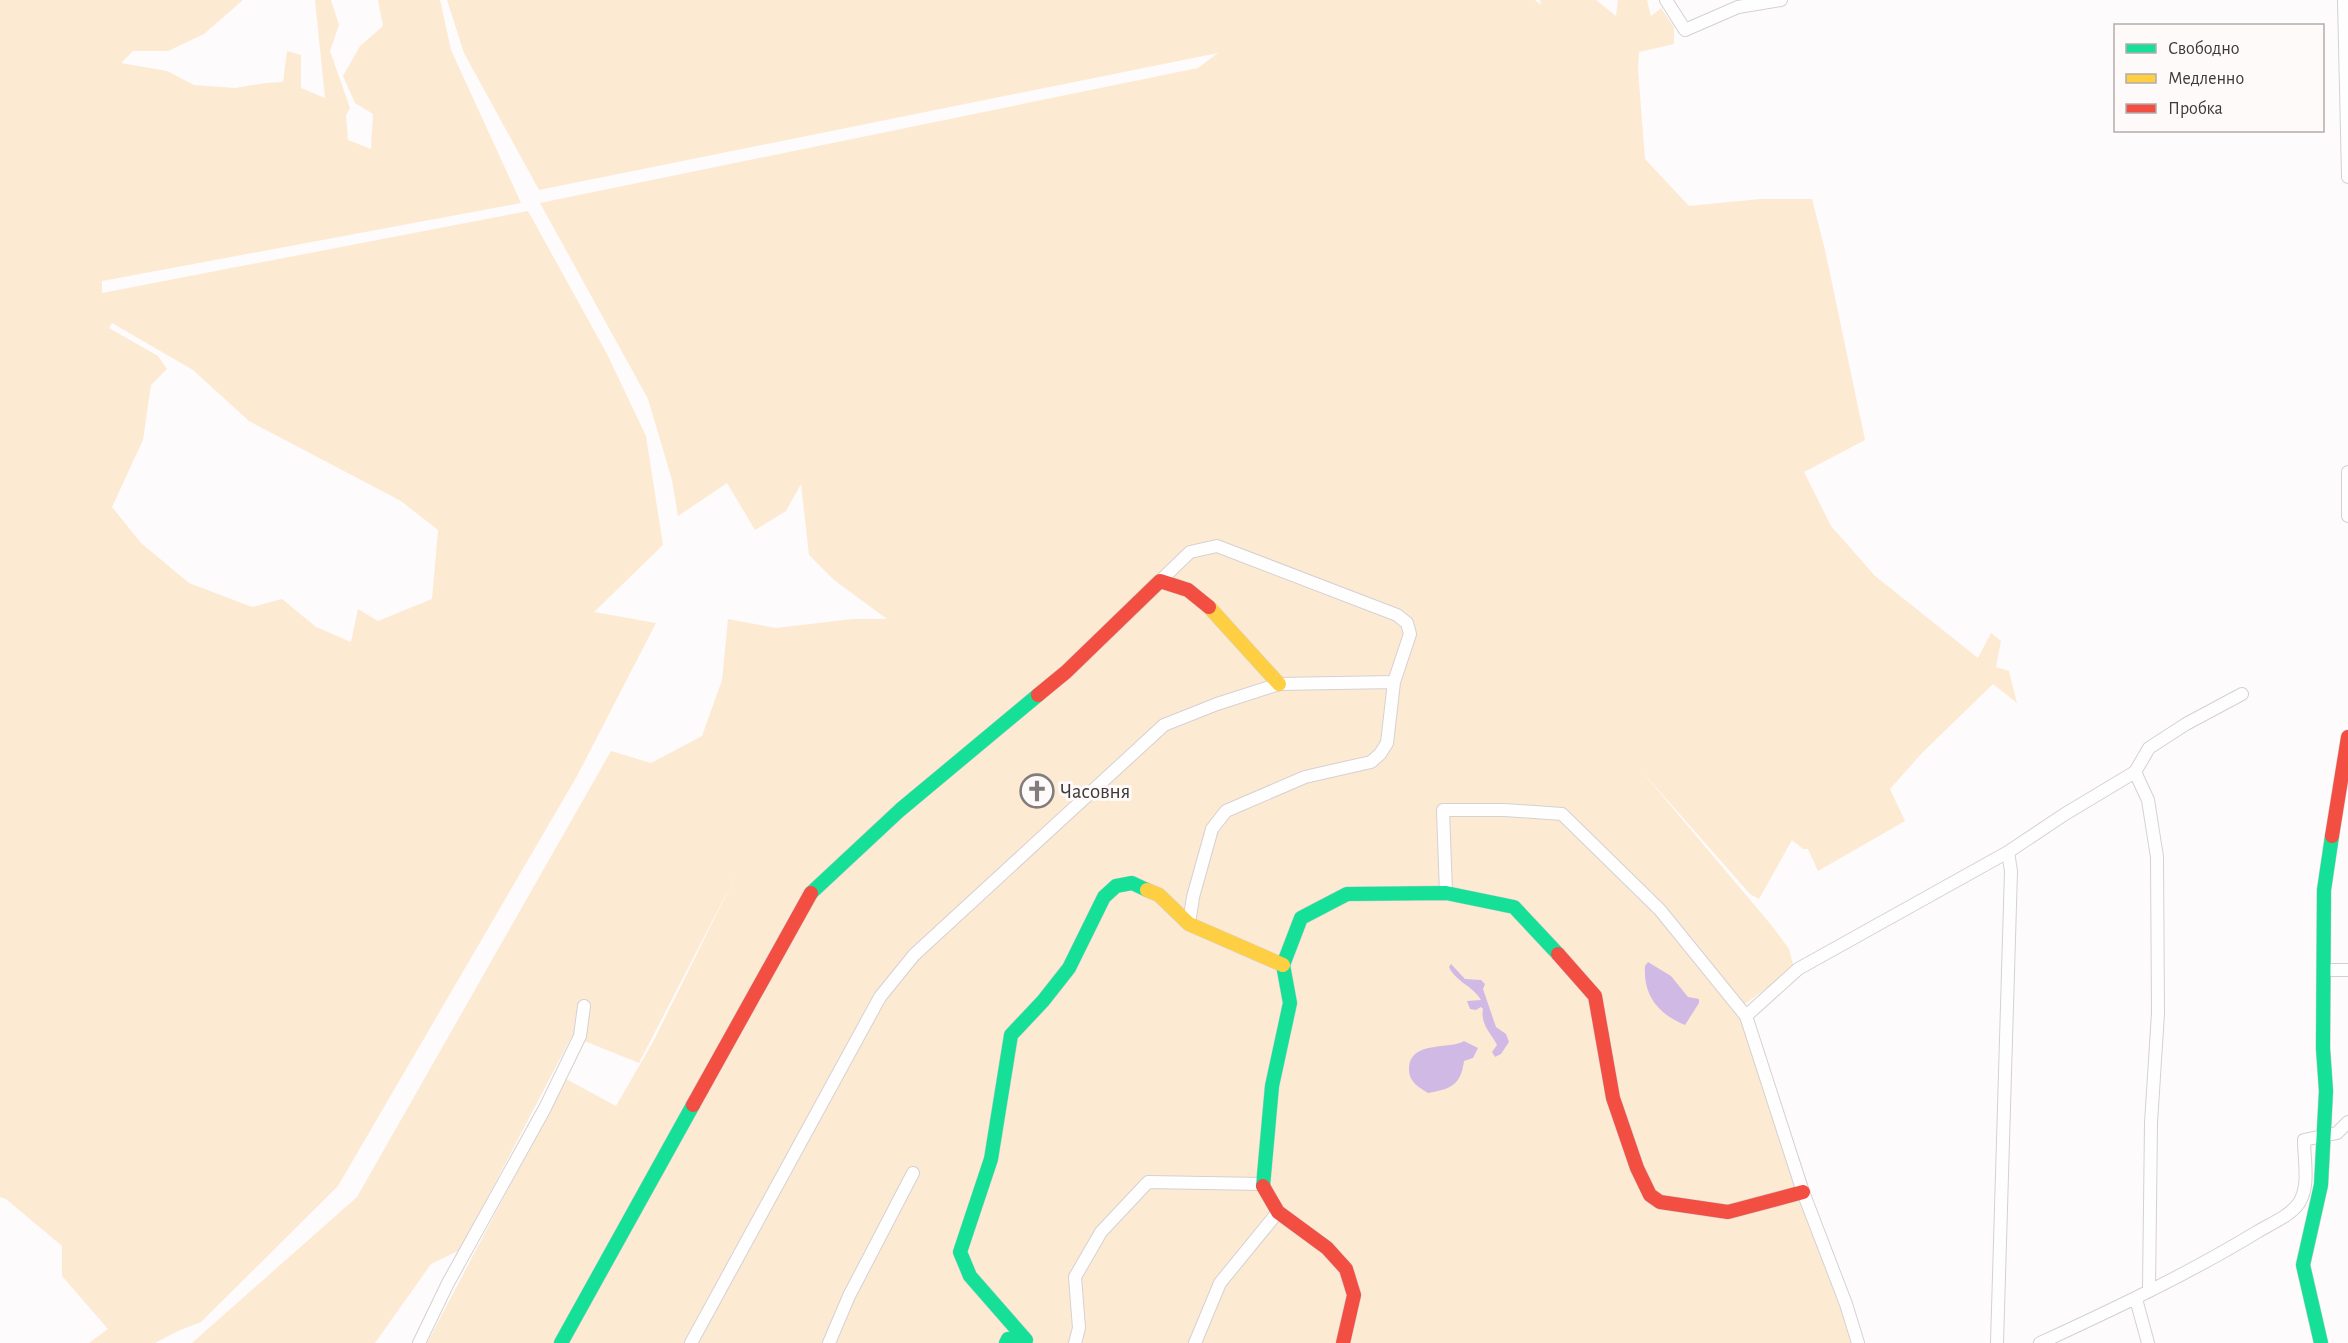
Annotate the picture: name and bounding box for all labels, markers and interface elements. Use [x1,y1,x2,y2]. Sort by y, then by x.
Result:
legend [2114,24,2324,132]
text: Свободно [2168,39,2240,58]
text: Медленно [2168,70,2244,88]
text: Пробка [2168,99,2223,118]
church icon: Часовня [1019,773,1055,809]
place label: Часовня [1060,781,1130,802]

